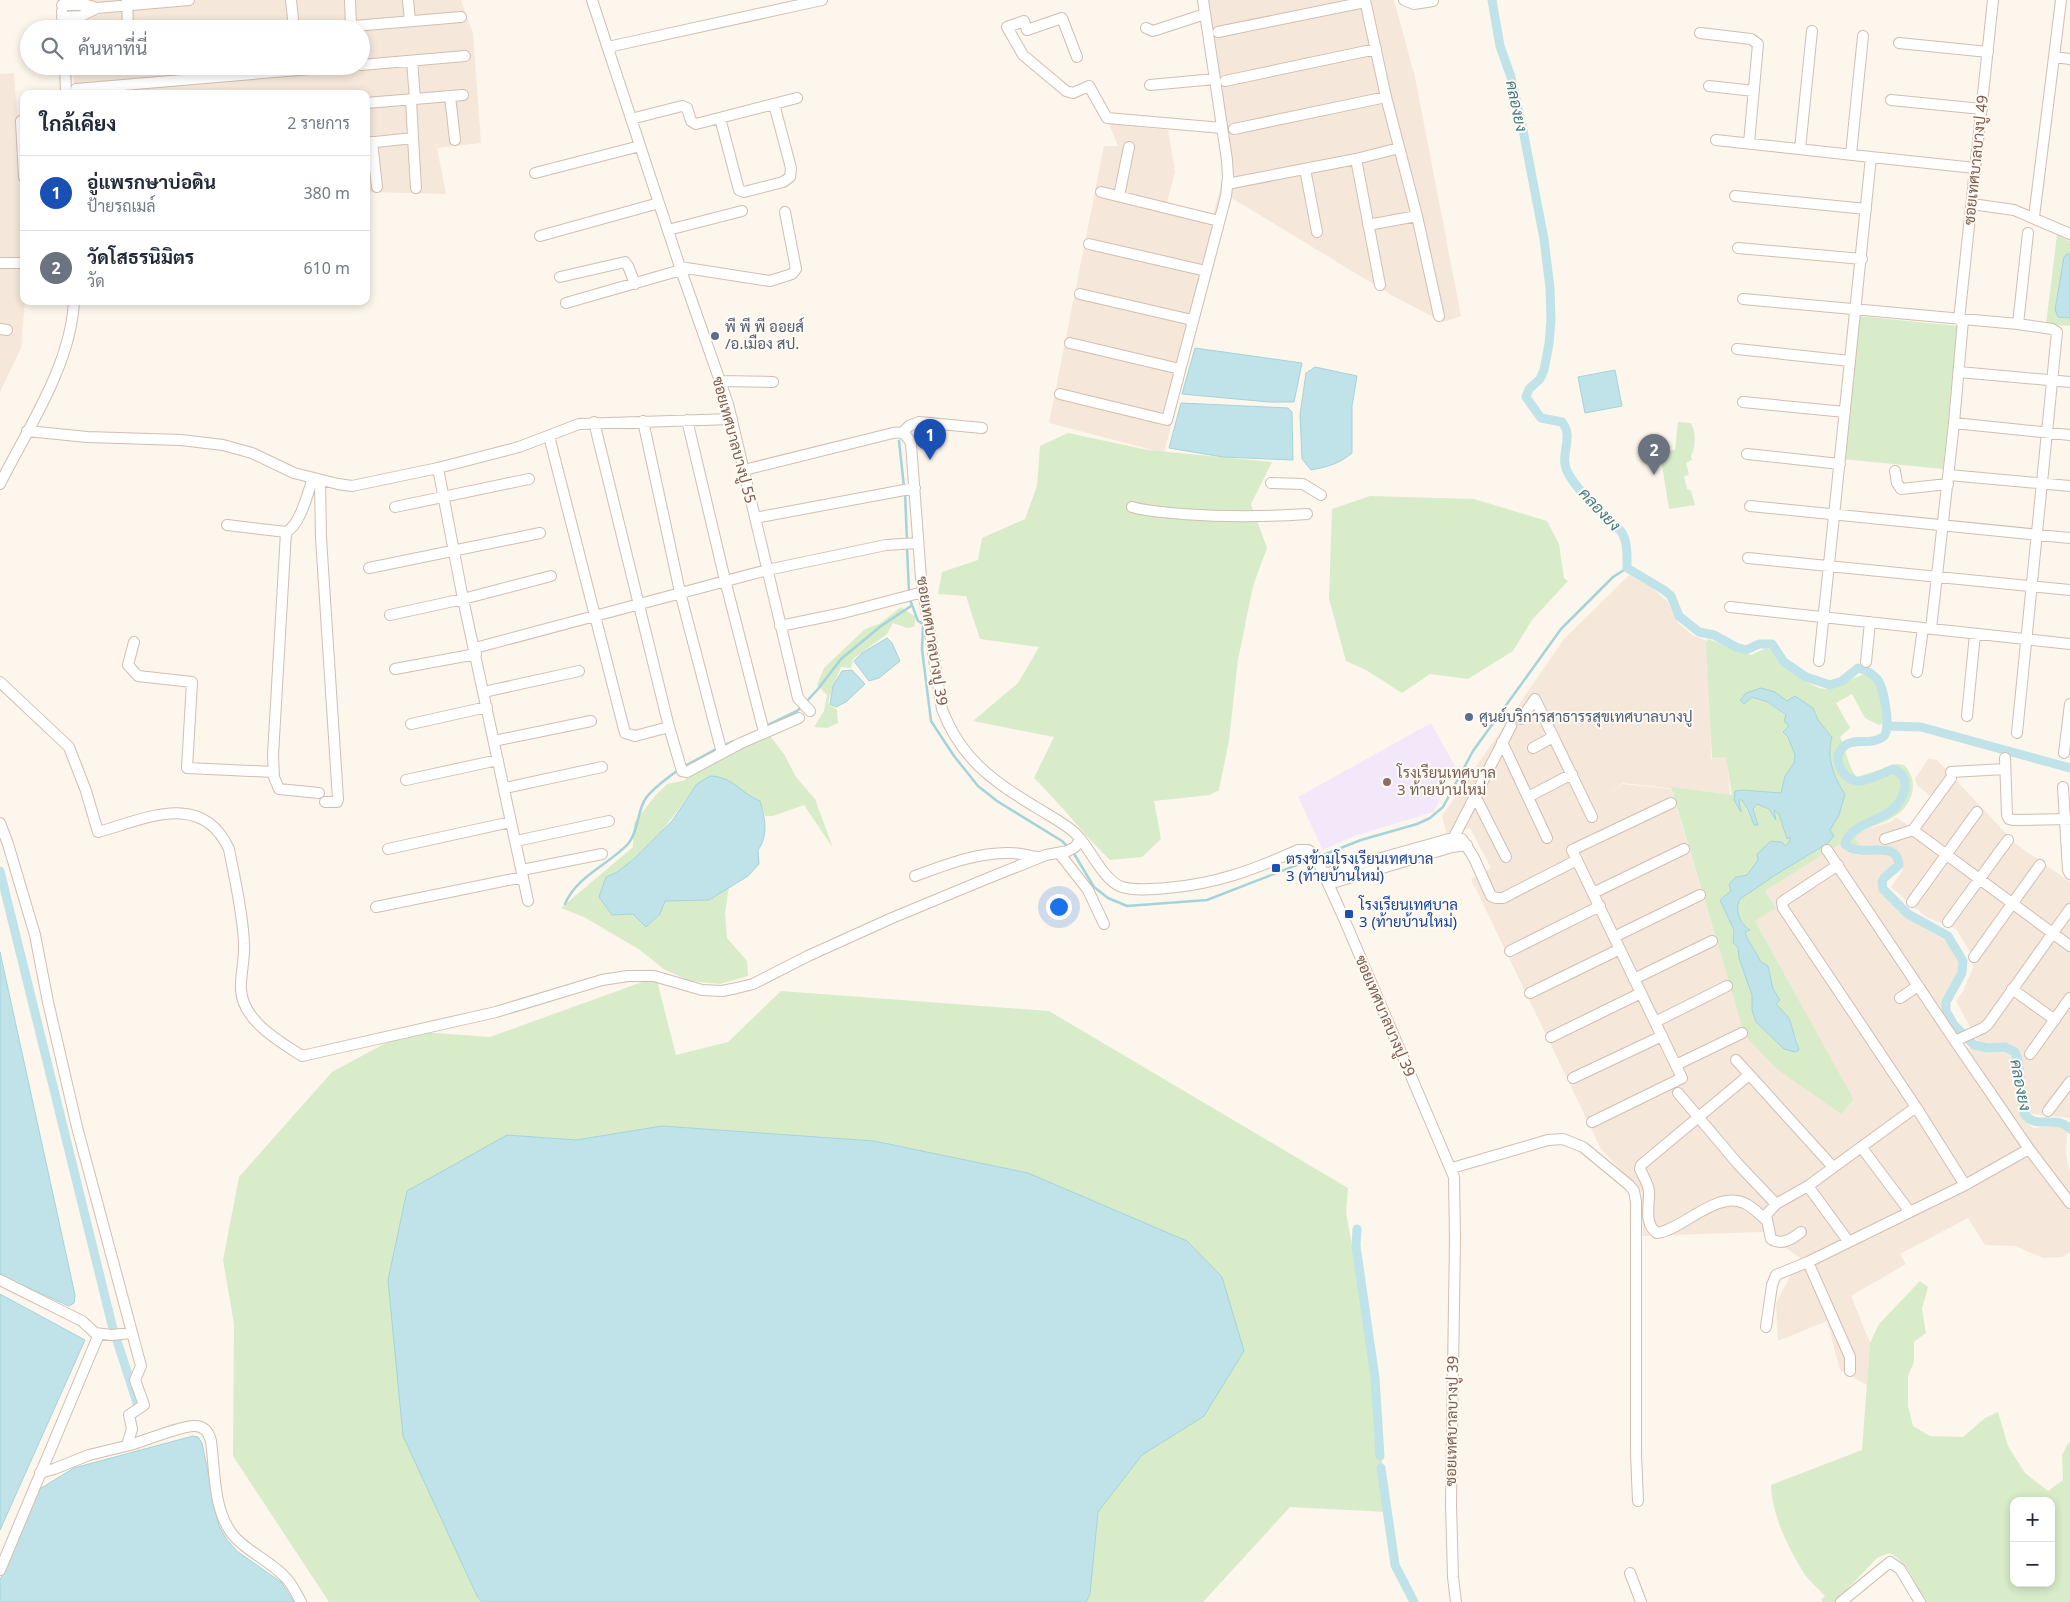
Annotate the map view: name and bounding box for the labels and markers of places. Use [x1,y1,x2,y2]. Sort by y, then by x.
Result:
place label: พี พี พี ออยส์ /อ.เมือง สป. [725,316,804,353]
marker: พี พี พี ออยส์ /อ.เมือง สป. [709,330,721,342]
pin: 1 [914,419,946,460]
pin: 2 [1638,434,1670,475]
place label: ศูนย์บริการสาธารรสุขเทศบาลบางปู [1479,706,1693,728]
marker: ศูนย์บริการสาธารรสุขเทศบาลบางปู [1463,711,1475,723]
place label: โรงเรียนเทศบาล 3 ท้ายบ้านใหม่ [1396,762,1496,799]
marker: โรงเรียนเทศบาล 3 ท้ายบ้านใหม่ [1381,776,1393,788]
place label: ตรงข้ามโรงเรียนเทศบาล 3 (ท้ายบ้านใหม่) [1286,848,1434,885]
marker: ตรงข้ามโรงเรียนเทศบาล 3 (ท้ายบ้านใหม่) [1270,862,1282,874]
place label: โรงเรียนเทศบาล 3 (ท้ายบ้านใหม่) [1358,894,1458,931]
marker: โรงเรียนเทศบาล 3 (ท้ายบ้านใหม่) [1343,908,1355,920]

